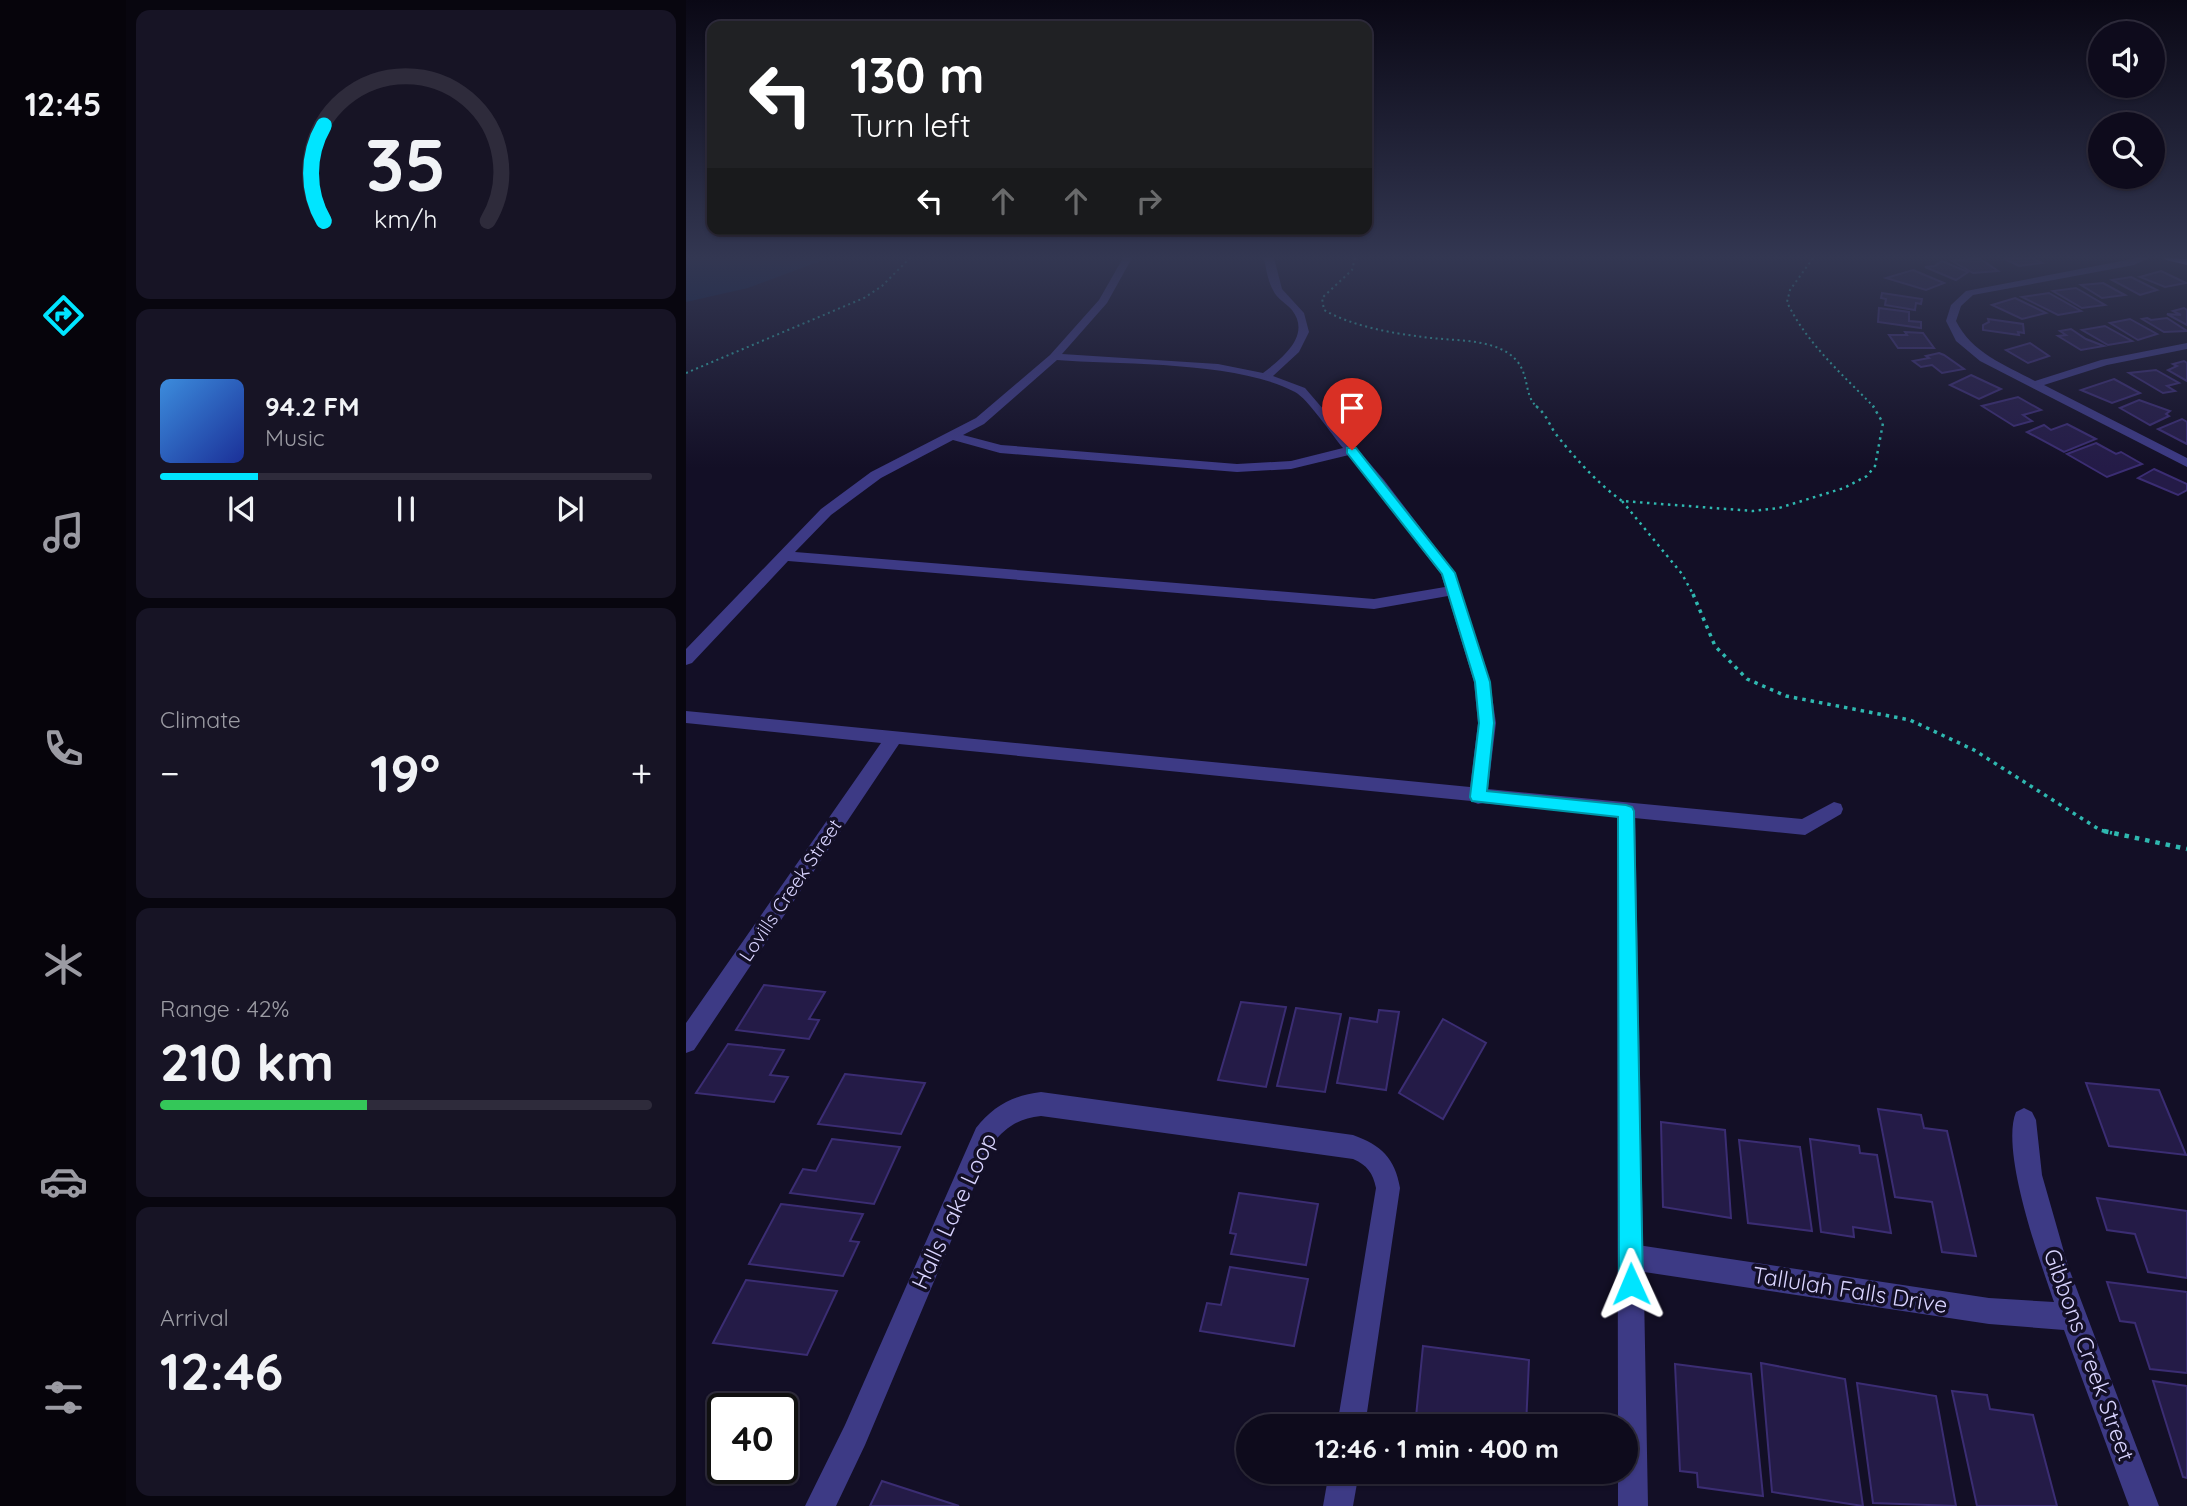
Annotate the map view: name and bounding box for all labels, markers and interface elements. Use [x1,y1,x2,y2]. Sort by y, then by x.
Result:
map controls [2088,21,2165,189]
button: sound [2088,21,2165,98]
text: 130 m [850,44,984,105]
icon: left [735,49,826,140]
text: 12:45 [25,84,101,124]
text: Turn left [850,105,971,145]
button: search [2088,112,2165,189]
text: 35 [365,118,447,209]
icon: left [911,182,949,220]
icon: ahead [984,182,1022,220]
icon: ahead [1057,182,1095,220]
icon: right [1130,182,1168,220]
text: km/h [374,202,438,233]
icon: directions [39,291,88,340]
pin [1322,378,1382,450]
icon: arrive [1333,389,1371,427]
text: 94.2 FM [265,390,360,423]
text: Music [265,423,325,452]
icon: previous [223,490,261,528]
icon: pause [387,490,425,528]
icon: next [551,490,589,528]
icon: music [39,508,88,557]
text: Climate [160,705,241,734]
icon: phone [39,724,88,773]
text: 19° [370,740,440,805]
text: − [160,749,180,797]
text: + [631,749,652,797]
street label: Lovills Creek Street [733,814,847,966]
icon: climate [39,940,88,989]
text: Range · 42% [160,994,289,1023]
text: 210 km [160,1029,334,1094]
street label: Halls Lake Loop [905,1128,1002,1294]
icon: car [39,1157,88,1206]
street label: Gibbons Creek Street [2038,1245,2141,1465]
position arrow [1594,1247,1668,1321]
street label: Tallulah Falls Drive [1750,1260,1950,1319]
text: Arrival [160,1303,229,1332]
text: 12:46 [160,1338,283,1403]
icon: filters [39,1373,88,1422]
speed limit sign: 40 [707,1393,798,1484]
text: 12:46 · 1 min · 400 m [1315,1432,1559,1465]

